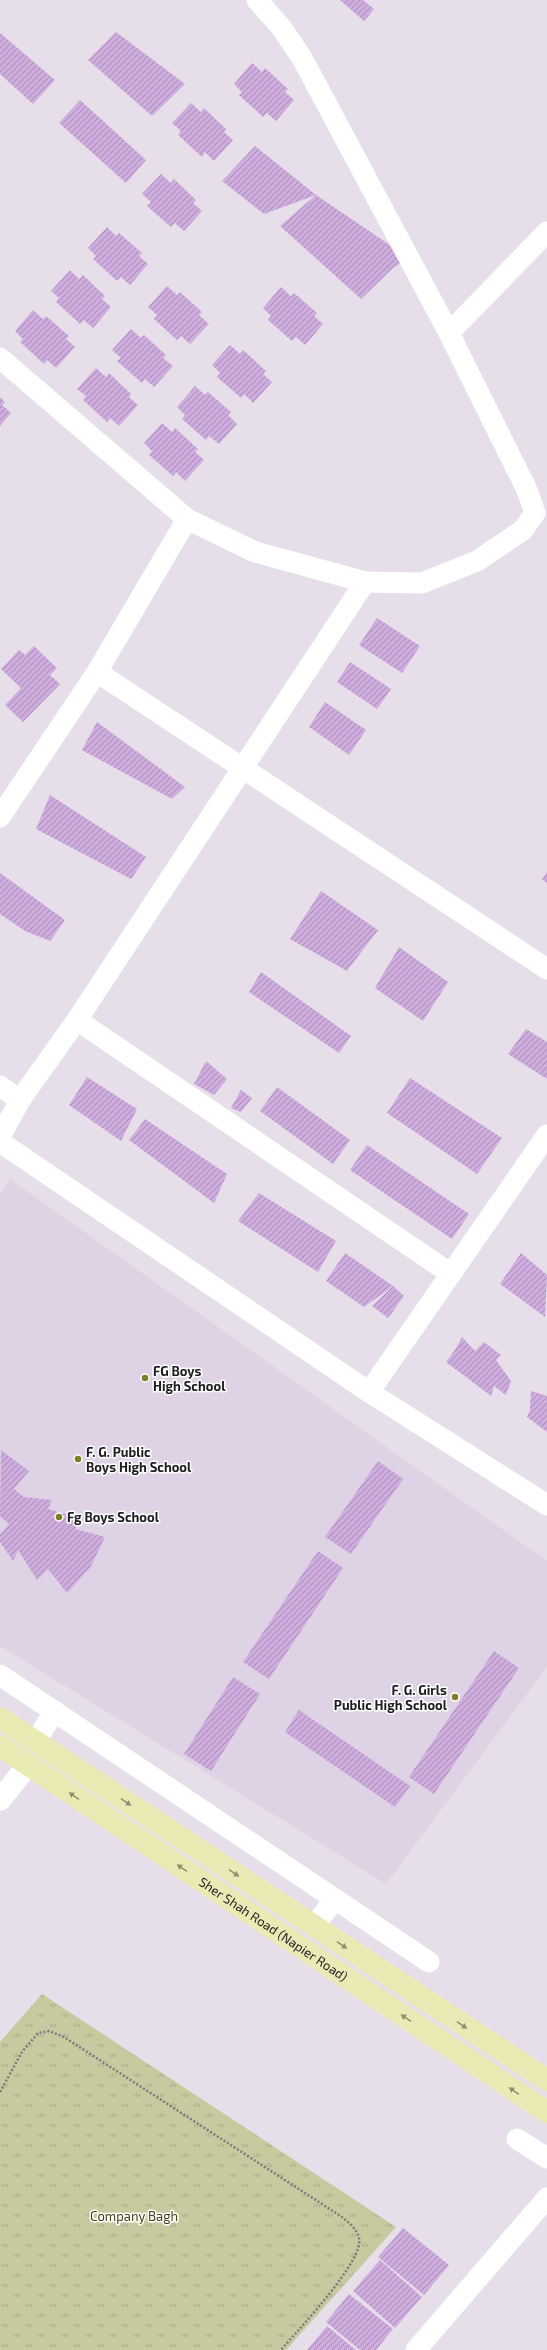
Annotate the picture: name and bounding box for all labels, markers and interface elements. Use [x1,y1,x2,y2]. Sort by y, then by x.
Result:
place label: FG Boys High School [153,1363,226,1394]
marker: FG Boys High School [140,1373,150,1383]
place label: F. G. Public Boys High School [86,1444,192,1475]
marker: F. G. Public Boys High School [73,1454,83,1464]
place label: Fg Boys School [67,1509,160,1525]
marker: Fg Boys School [54,1512,64,1522]
place label: F. G. Girls Public High School [334,1682,448,1713]
marker: F. G. Girls Public High School [450,1692,460,1702]
one-way arrow [69,1792,79,1800]
one-way arrow [120,1798,132,1805]
one-way arrow [177,1864,187,1872]
one-way arrow [228,1870,240,1877]
street label: Sher Shah Road (Napier Road) [196,1873,351,1984]
one-way arrow [337,1941,348,1949]
one-way arrow [401,2014,411,2022]
one-way arrow [457,2021,467,2029]
one-way arrow [509,2087,519,2095]
park label: Company Bagh [90,2208,178,2224]

